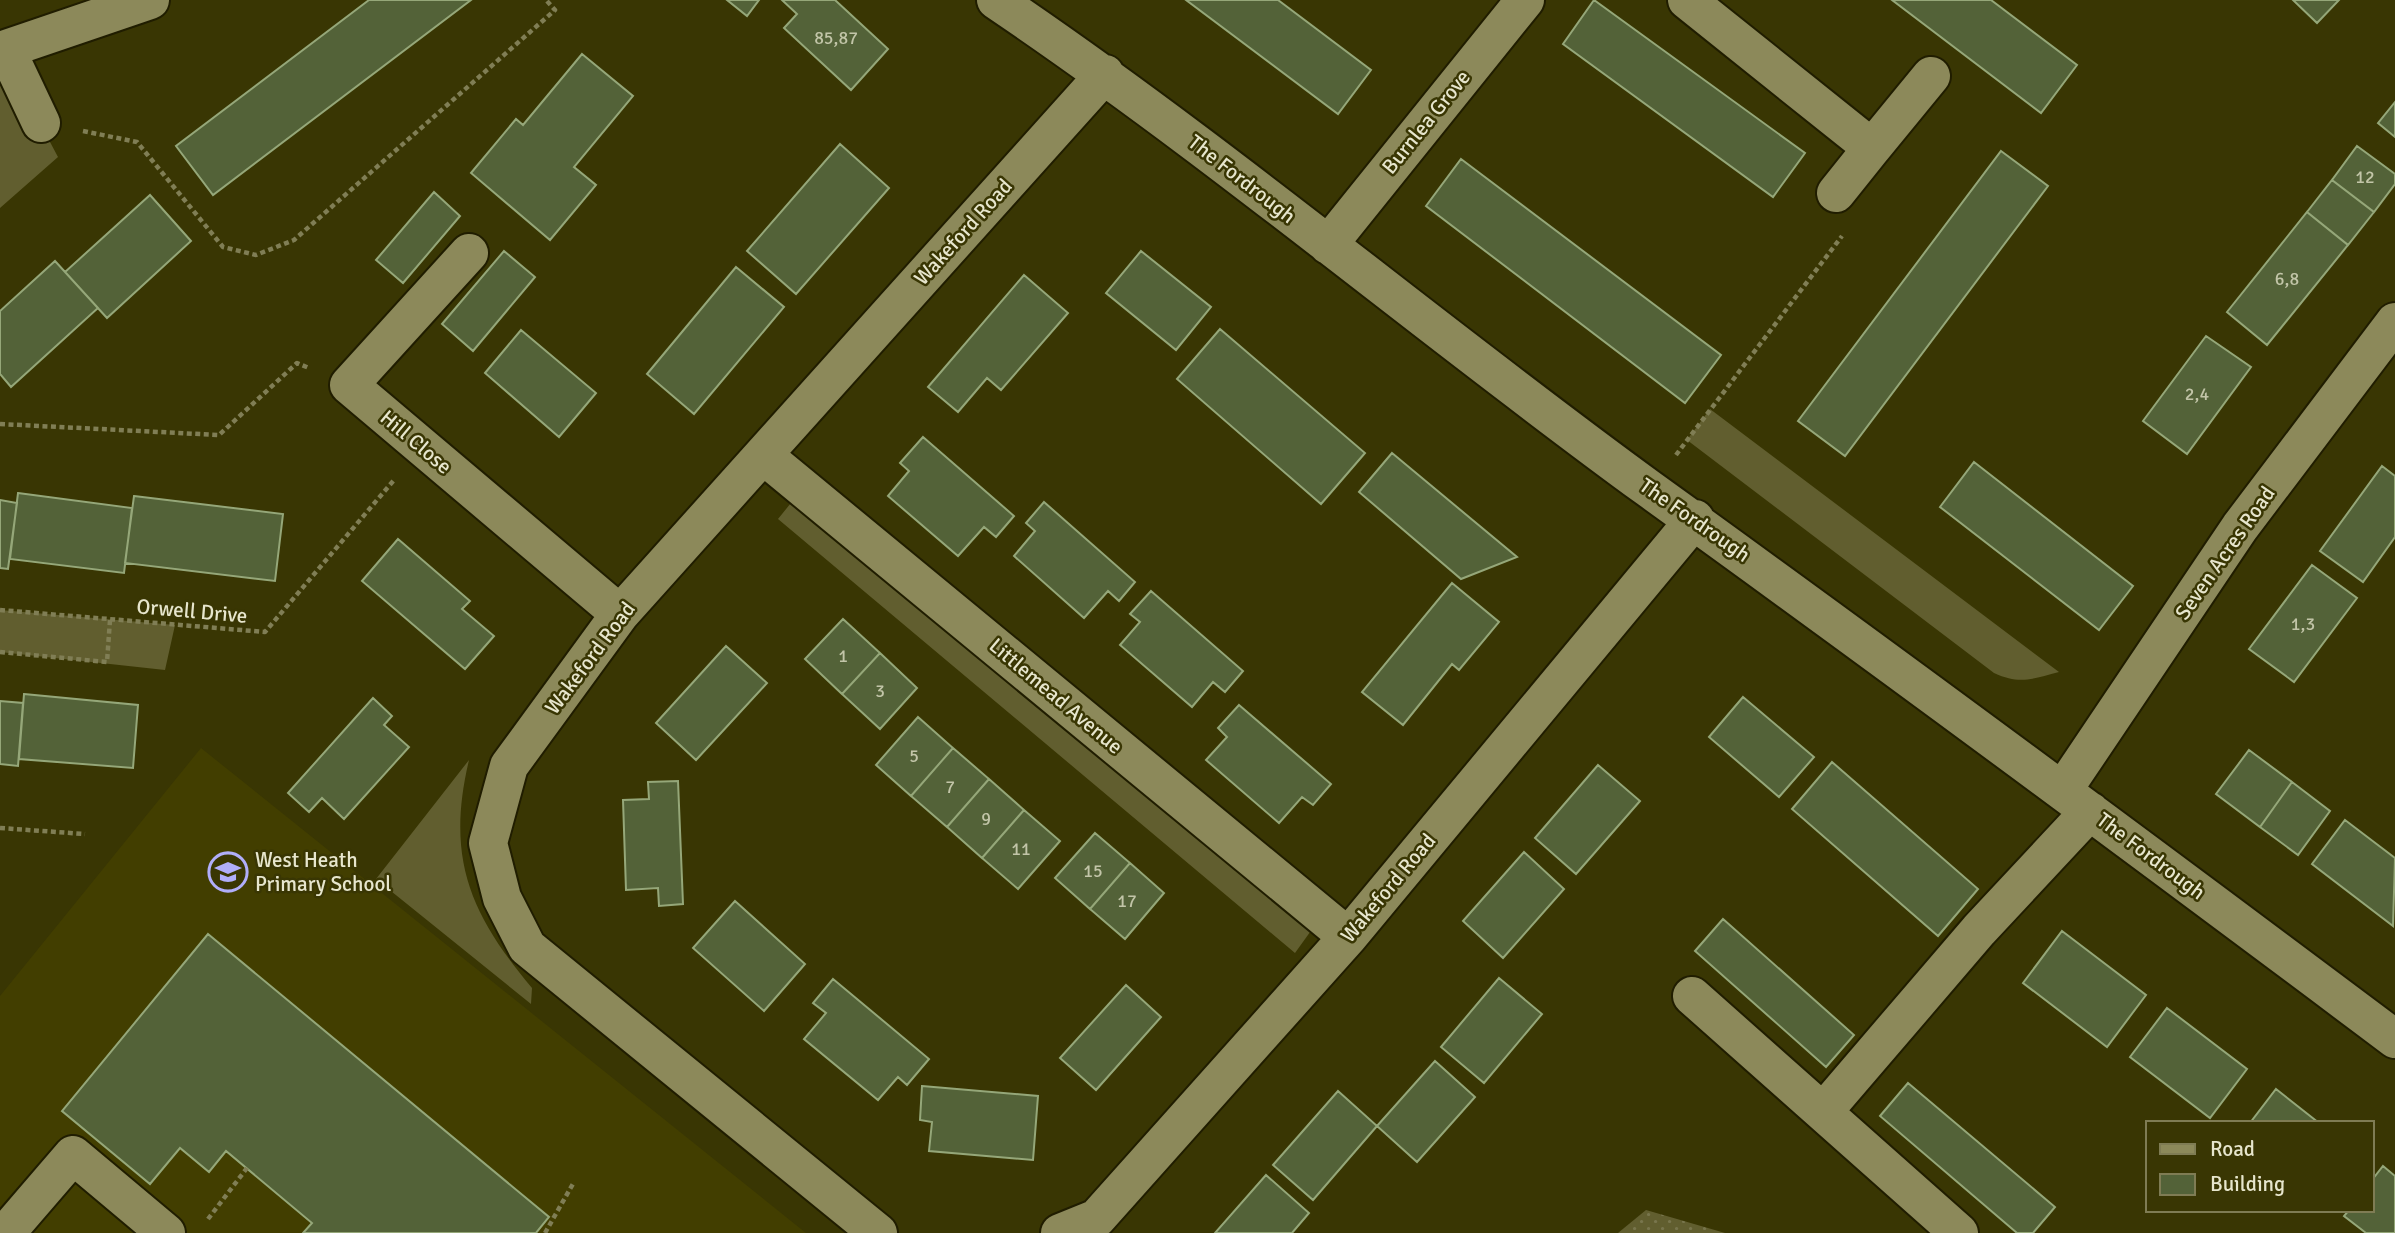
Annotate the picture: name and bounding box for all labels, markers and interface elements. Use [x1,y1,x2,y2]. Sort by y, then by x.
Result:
house number: 85,87 [814,27,858,49]
street label: Burnlea Grove [1376,65,1476,179]
street label: The Fordrough [1183,129,1301,229]
house number: 12 [2355,166,2375,188]
street label: Wakeford Road [908,173,1018,291]
house number: 6,8 [2275,268,2299,290]
house number: 2,4 [2185,383,2209,405]
street label: Hill Close [375,404,457,480]
street label: The Fordrough [1635,472,1755,568]
street label: Seven Acres Road [2169,481,2281,625]
street label: Orwell Drive [136,593,248,629]
street label: Wakeford Road [539,597,641,719]
house number: 1,3 [2291,613,2315,635]
street label: Littlemead Avenue [984,633,1128,759]
house number: 1 [838,645,848,667]
house number: 3 [875,680,885,702]
house number: 5 [909,745,919,767]
house number: 7 [945,776,955,798]
street label: The Fordrough [2092,807,2210,905]
house number: 9 [981,808,991,830]
street label: Wakeford Road [1335,828,1441,948]
house number: 11 [1011,838,1031,860]
place label: West Heath Primary School [255,847,391,897]
school or university icon: West Heath Primary School [207,851,249,893]
house number: 15 [1083,860,1103,882]
house number: 17 [1117,890,1137,912]
legend [2146,1121,2374,1212]
text: Road [2210,1136,2255,1162]
text: Building [2210,1171,2285,1197]

